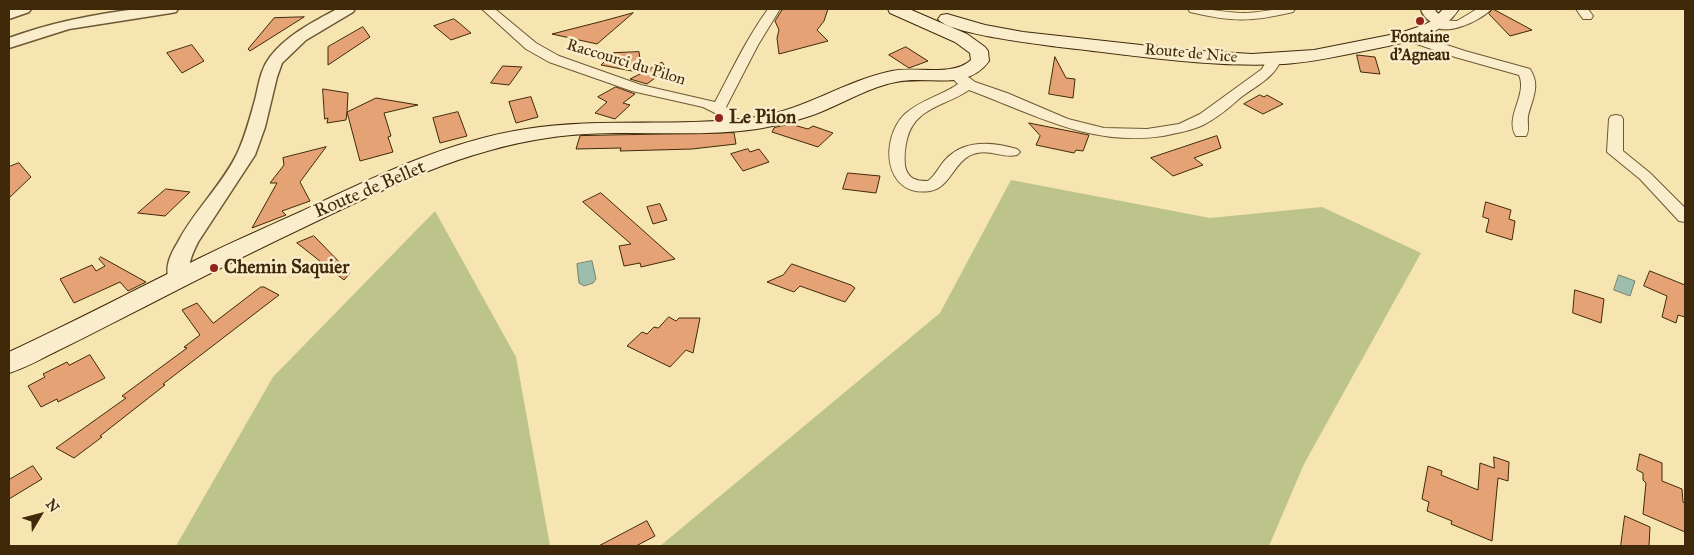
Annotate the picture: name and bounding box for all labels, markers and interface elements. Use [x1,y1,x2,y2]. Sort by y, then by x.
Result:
marker: Fontaine d'Agneau [1414,15,1426,27]
place label: Fontaine d'Agneau [1390,28,1450,66]
street label: Raccourci du Pilon [564,36,688,90]
street label: Route de Nice [1144,40,1238,68]
place label: Le Pilon [729,107,796,129]
marker: Le Pilon [713,112,725,124]
street label: Route de Bellet [311,156,429,224]
place label: Chemin Saquier [224,257,349,279]
marker: Chemin Saquier [208,262,220,274]
north arrow [15,490,65,540]
text: N [42,496,63,516]

